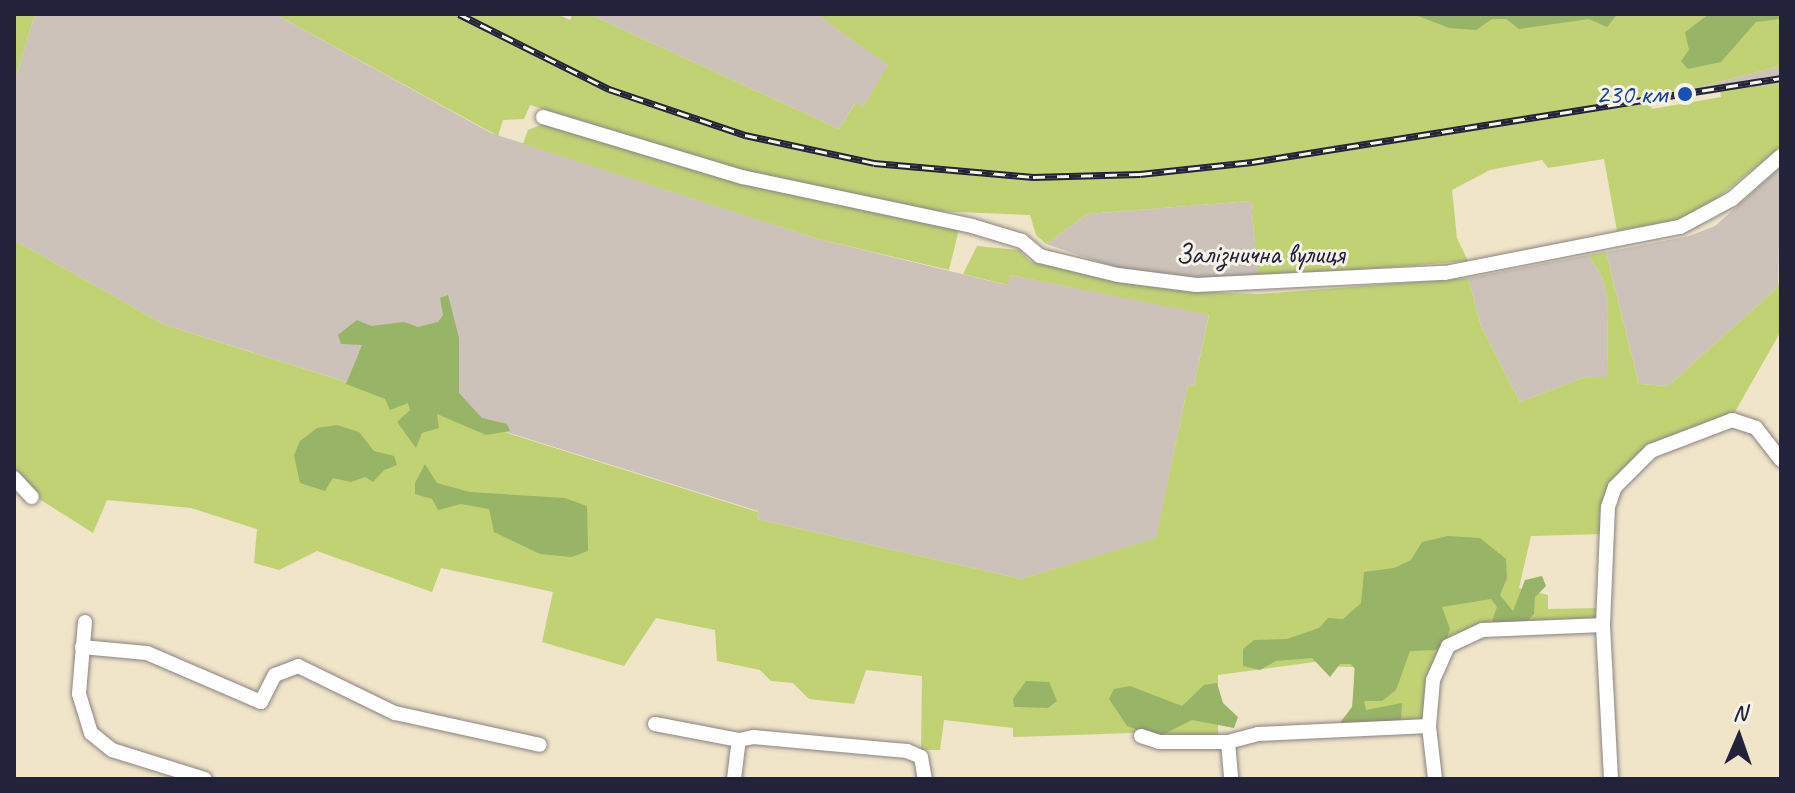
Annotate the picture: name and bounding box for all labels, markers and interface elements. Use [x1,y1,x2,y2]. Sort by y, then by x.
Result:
place label: 230 км [1596,77,1667,111]
marker: 230 км [1674,83,1696,105]
street label: Залізнична вулиця [1175,237,1345,271]
north arrow [1699,697,1779,777]
text: N [1733,699,1747,727]

